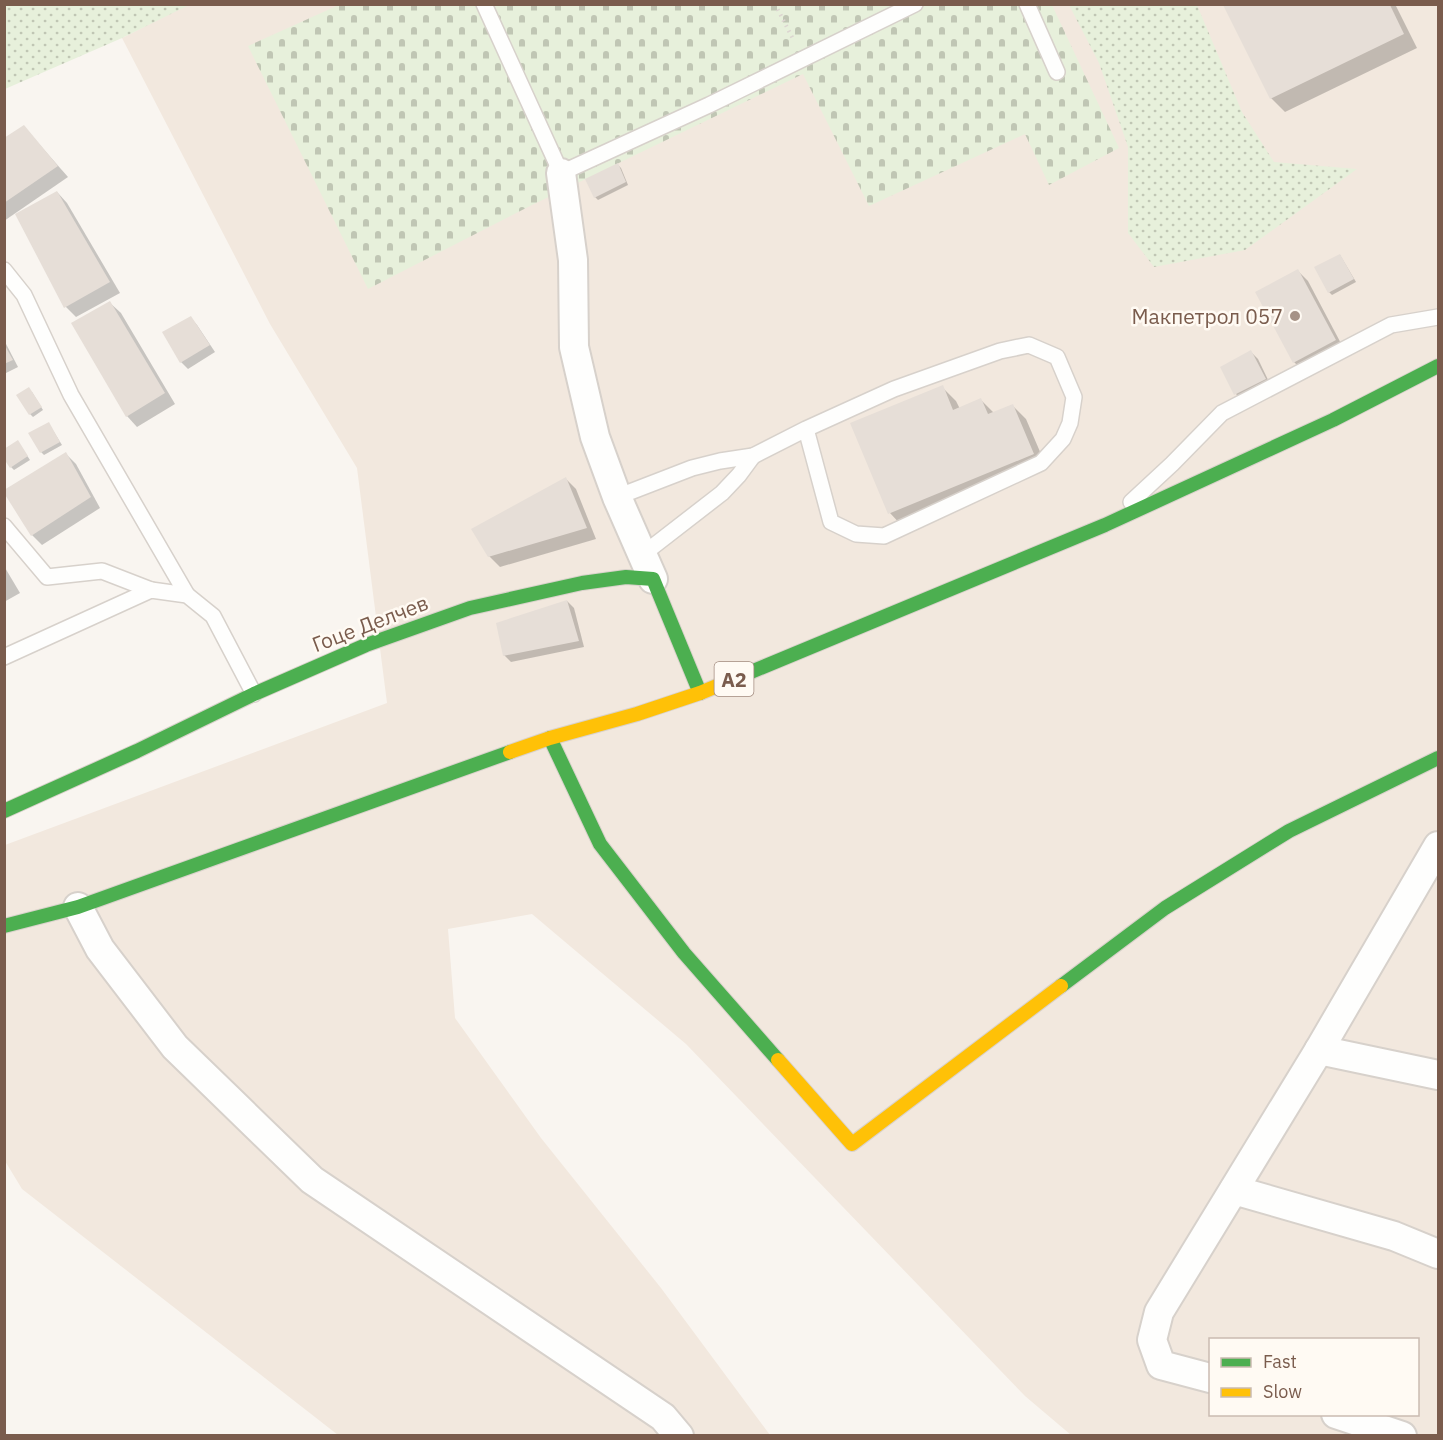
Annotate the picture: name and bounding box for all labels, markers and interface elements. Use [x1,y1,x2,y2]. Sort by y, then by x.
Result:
place label: Макпетрол 057 [1132,302,1283,330]
marker: Макпетрол 057 [1288,309,1302,323]
street label: Гоце Делчев [308,588,432,658]
road number: A2 [714,662,754,696]
legend [1209,1338,1419,1416]
text: Fast [1263,1350,1297,1373]
text: Slow [1263,1380,1302,1403]

